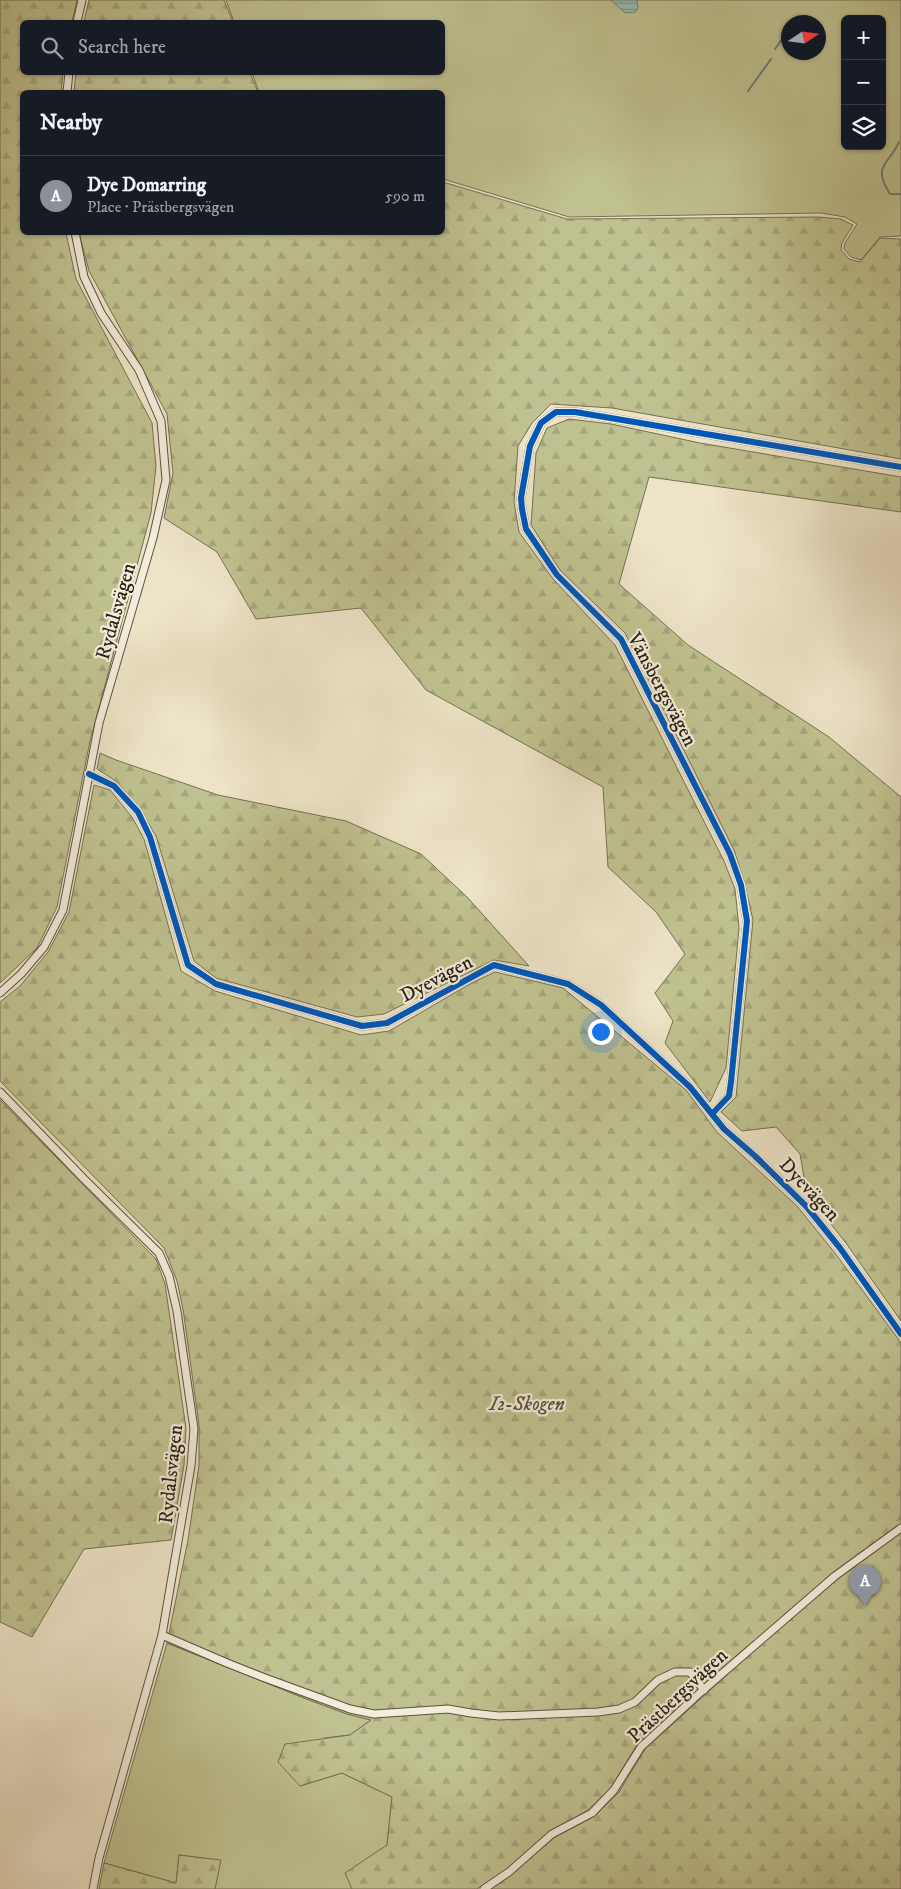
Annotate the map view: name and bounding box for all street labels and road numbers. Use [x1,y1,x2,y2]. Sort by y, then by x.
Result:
street label: Rydalsvägen [91,560,142,663]
street label: Vänsbergsvägen [621,628,702,751]
street label: Dyevägen [396,950,478,1009]
street label: Dyevägen [773,1153,845,1228]
street label: Rydalsvägen [154,1423,189,1525]
street label: Prästbergsvägen [623,1643,734,1749]

